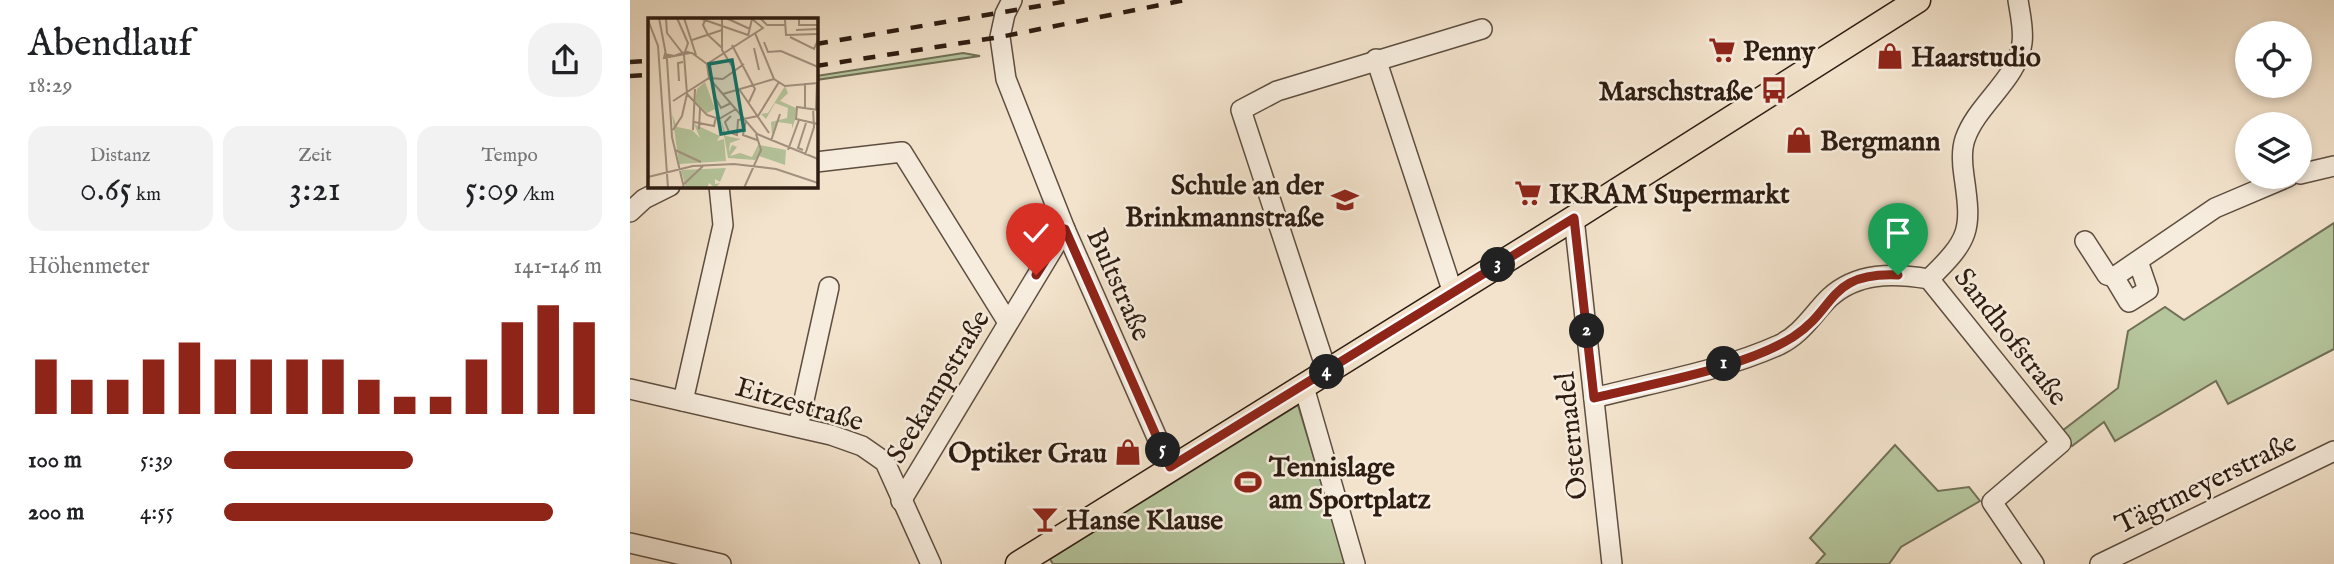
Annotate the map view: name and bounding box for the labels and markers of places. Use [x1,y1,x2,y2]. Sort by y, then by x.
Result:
supermarket icon: Penny [1707,35,1737,65]
place label: Penny [1743,35,1816,70]
shop icon: Haarstudio [1875,41,1905,71]
place label: Haarstudio [1911,41,2041,76]
place label: Marschstraße [1598,75,1753,110]
bus stop icon: Marschstraße [1759,75,1789,105]
shop icon: Bergmann [1784,125,1814,155]
place label: Bergmann [1820,125,1940,160]
place label: Schule an der Brinkmannstraße [1125,169,1325,236]
supermarket icon: IKRAM Supermarkt [1513,178,1543,208]
place label: IKRAM Supermarkt [1549,178,1790,213]
school or university icon: Schule an der Brinkmannstraße [1330,185,1360,215]
pin [1006,203,1066,275]
pin [1868,203,1928,275]
pin: 3 [1480,247,1516,282]
pin: 2 [1570,314,1604,348]
pin: 1 [1706,346,1742,382]
pin: 4 [1310,354,1344,390]
pin: 5 [1146,433,1180,468]
place label: Optiker Grau [948,437,1107,472]
shop icon: Optiker Grau [1113,437,1143,467]
place label: Tennislage am Sportplatz [1268,451,1431,518]
sports icon: Tennislage am Sportplatz [1233,467,1263,497]
bar icon: Hanse Klause [1030,504,1060,534]
place label: Hanse Klause [1066,504,1223,539]

